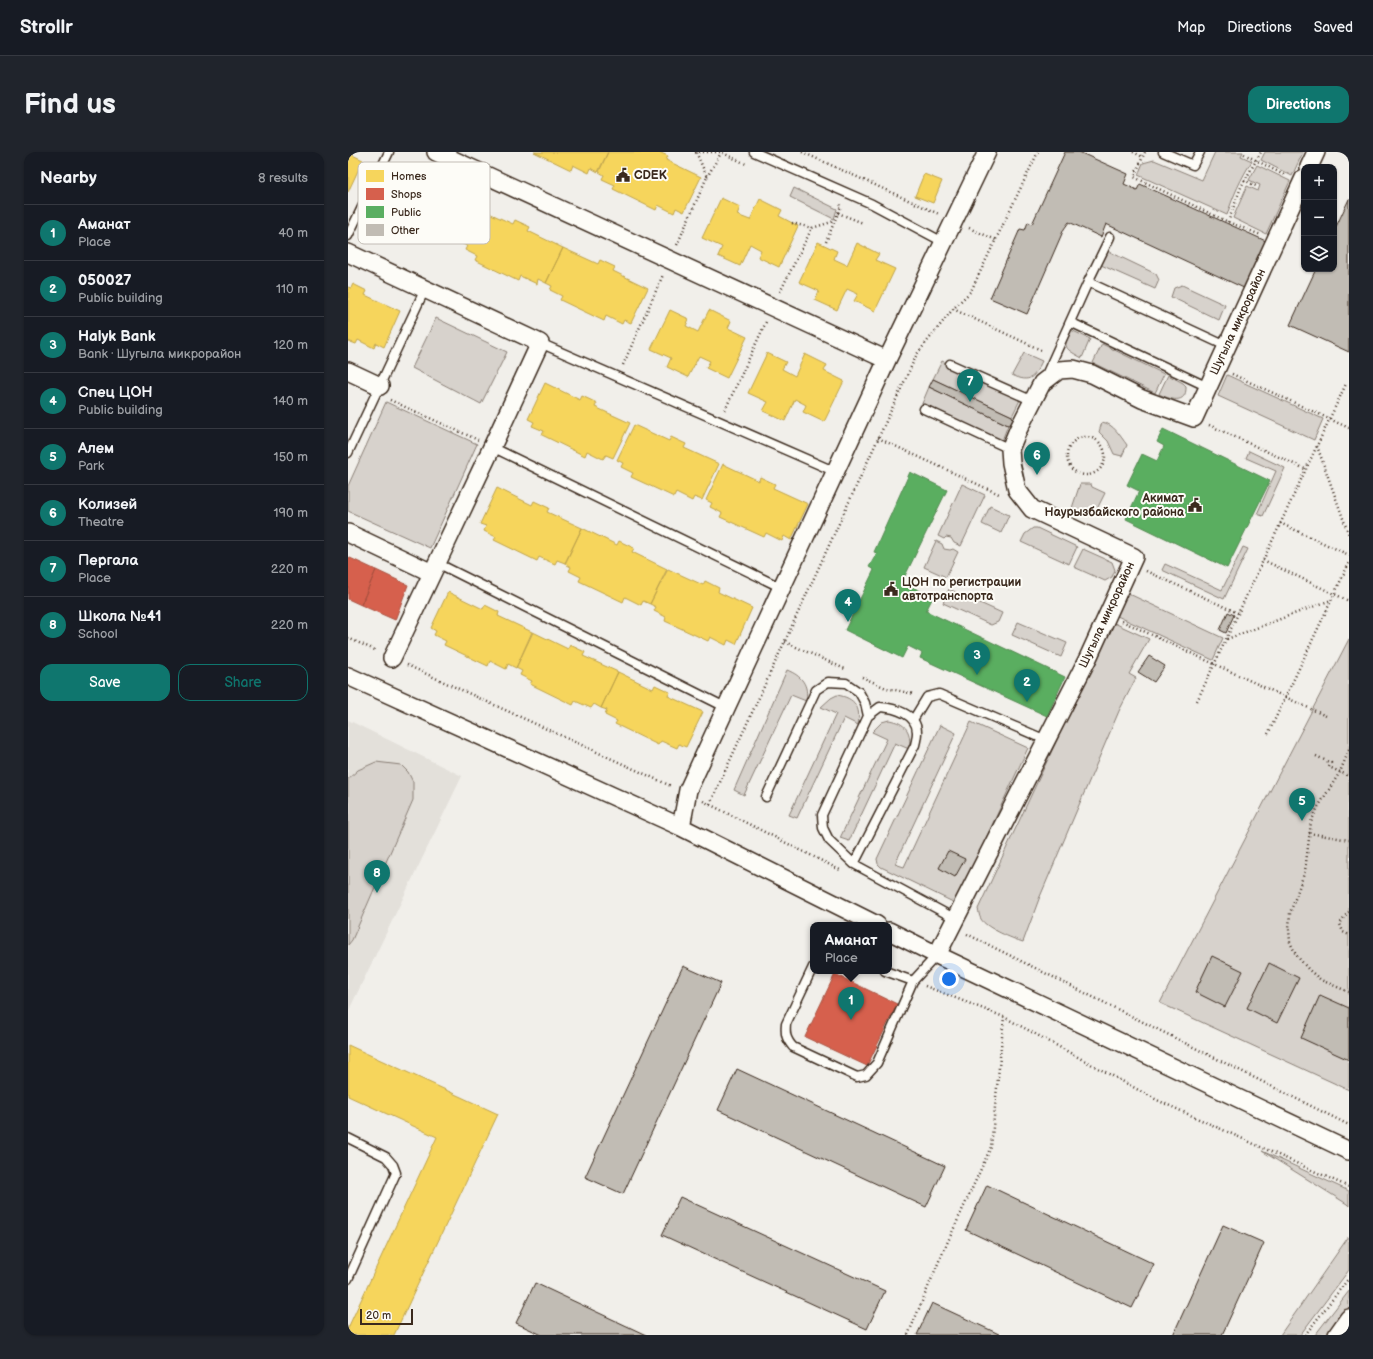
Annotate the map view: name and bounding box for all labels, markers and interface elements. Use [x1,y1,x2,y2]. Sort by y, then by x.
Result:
text: Strollr [20,16,73,39]
text: Map [1177,19,1205,36]
text: Directions [1227,19,1292,36]
text: Saved [1314,19,1353,36]
button: Directions [1248,86,1349,123]
text: Find us [24,88,116,121]
legend [358,162,490,244]
map controls [1301,164,1337,272]
button: + [1301,164,1337,200]
public building icon: CDEK [615,167,631,183]
text: Nearby [40,168,97,188]
place label: CDEK [634,168,667,183]
text: 8 results [258,170,308,186]
text: Homes [391,170,427,183]
text: Shops [391,188,422,201]
button: − [1301,200,1337,236]
text: Public [391,206,421,219]
text: Аманат [78,215,131,234]
text: Other [391,224,420,237]
text: 1 [50,225,56,241]
text: 40 m [278,225,308,241]
text: Place [78,234,111,250]
button: layers [1301,236,1337,272]
street label: Шугыла микрорайон [1207,267,1269,377]
text: 050027 [78,271,132,290]
text: 2 [49,281,57,297]
text: 110 m [276,281,308,297]
text: Public building [78,290,163,306]
text: Halyk Bank [78,327,156,346]
text: 3 [49,337,57,353]
text: 120 m [273,337,308,353]
text: Bank · Шугыла микрорайон [78,346,241,362]
pin: 7 [957,369,983,402]
text: Спец ЦОН [78,383,153,402]
text: 4 [49,393,57,409]
text: 140 m [273,393,308,409]
text: Public building [78,402,163,418]
text: Алем [78,439,114,458]
pin: 6 [1024,442,1050,475]
text: 5 [49,449,57,465]
text: 150 m [274,449,308,465]
text: Park [78,458,104,474]
place label: Акимат Наурызбайского района [1045,491,1185,520]
text: Колизей [78,495,137,514]
public building icon: Акимат Наурызбайского района [1187,497,1203,513]
text: 6 [49,505,57,521]
text: 190 m [274,505,308,521]
text: Theatre [78,514,124,530]
text: Пергала [78,551,138,570]
street label: Шугыла микрорайон [1076,560,1138,670]
text: 7 [49,561,57,577]
text: 220 m [271,561,308,577]
text: Place [78,570,111,586]
place label: ЦОН по регистрации автотранспорта [902,575,1021,604]
public building icon: ЦОН по регистрации автотранспорта [883,581,899,597]
pin: 4 [835,589,861,622]
text: Школа №41 [78,607,162,626]
text: 8 [49,617,57,633]
text: 220 m [271,617,308,633]
text: School [78,626,118,642]
pin: 3 [964,642,990,675]
button: Save [40,664,170,701]
button: Share [178,664,308,701]
pin: 2 [1014,669,1040,702]
pin: 5 [1289,788,1315,821]
pin: 8 [364,860,390,893]
popup [810,922,892,974]
text: Аманат [825,931,877,950]
text: Place [825,950,858,966]
your location [939,969,959,989]
pin: 1 [838,987,864,1020]
scale bar [360,1307,413,1326]
text: 20 m [366,1309,391,1322]

